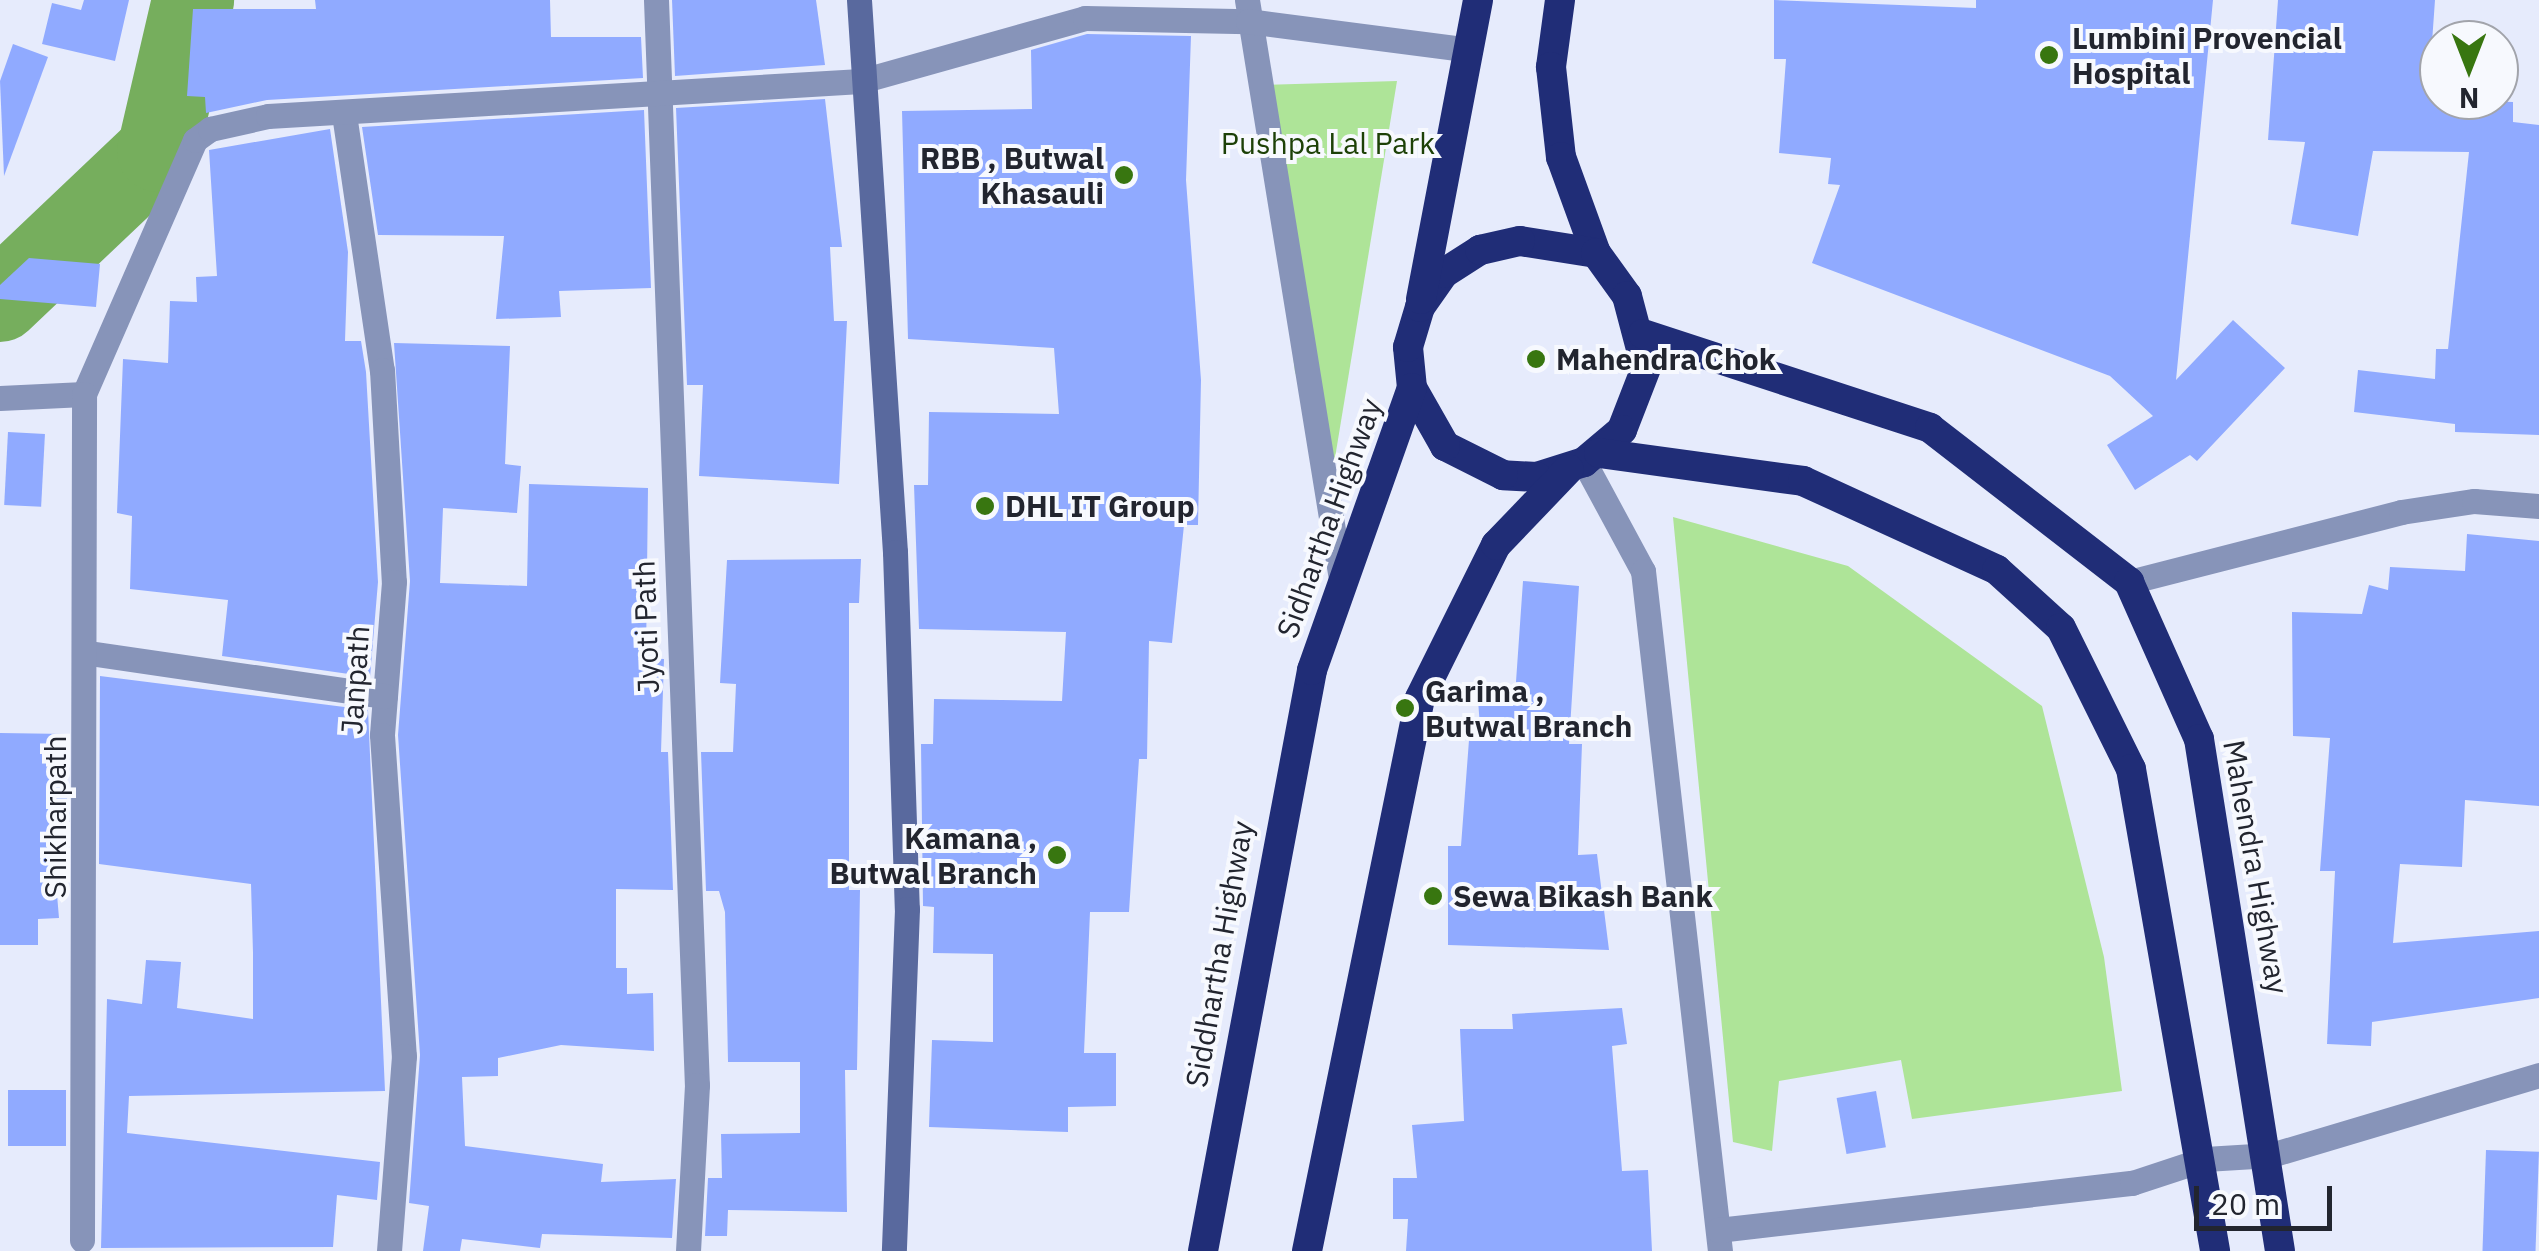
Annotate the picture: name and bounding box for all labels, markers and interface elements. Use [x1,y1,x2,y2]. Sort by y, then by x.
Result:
place label: Lumbini Provencial Hospital [2072,20,2342,90]
north arrow [2419,20,2519,120]
marker: Lumbini Provencial Hospital [2036,42,2062,68]
text: N [2459,80,2479,117]
park label: Pushpa Lal Park [1221,125,1435,161]
place label: RBB , Butwal Khasauli [920,140,1104,210]
marker: RBB , Butwal Khasauli [1113,164,1135,186]
place label: Mahendra Chok [1556,341,1776,377]
marker: Mahendra Chok [1525,348,1547,370]
street label: Sidhartha Highway [1269,393,1389,643]
place label: DHL IT Group [1005,488,1195,524]
marker: DHL IT Group [974,495,996,517]
street label: Jyoti Path [626,560,666,694]
street label: Janpath [333,624,377,736]
place label: Garima , Butwal Branch [1425,673,1632,744]
marker: Garima , Butwal Branch [1394,697,1416,719]
street label: Shikharpath [37,736,73,898]
street label: Mahendra Highway [2216,737,2296,997]
street label: Siddhartha Highway [1178,818,1260,1090]
place label: Kamana , Butwal Branch [830,820,1037,890]
marker: Kamana , Butwal Branch [1046,844,1068,866]
place label: Sewa Bikash Bank [1453,878,1713,914]
marker: Sewa Bikash Bank [1422,885,1444,907]
scale bar [2199,1166,2336,1228]
text: 20 m [2211,1184,2280,1223]

